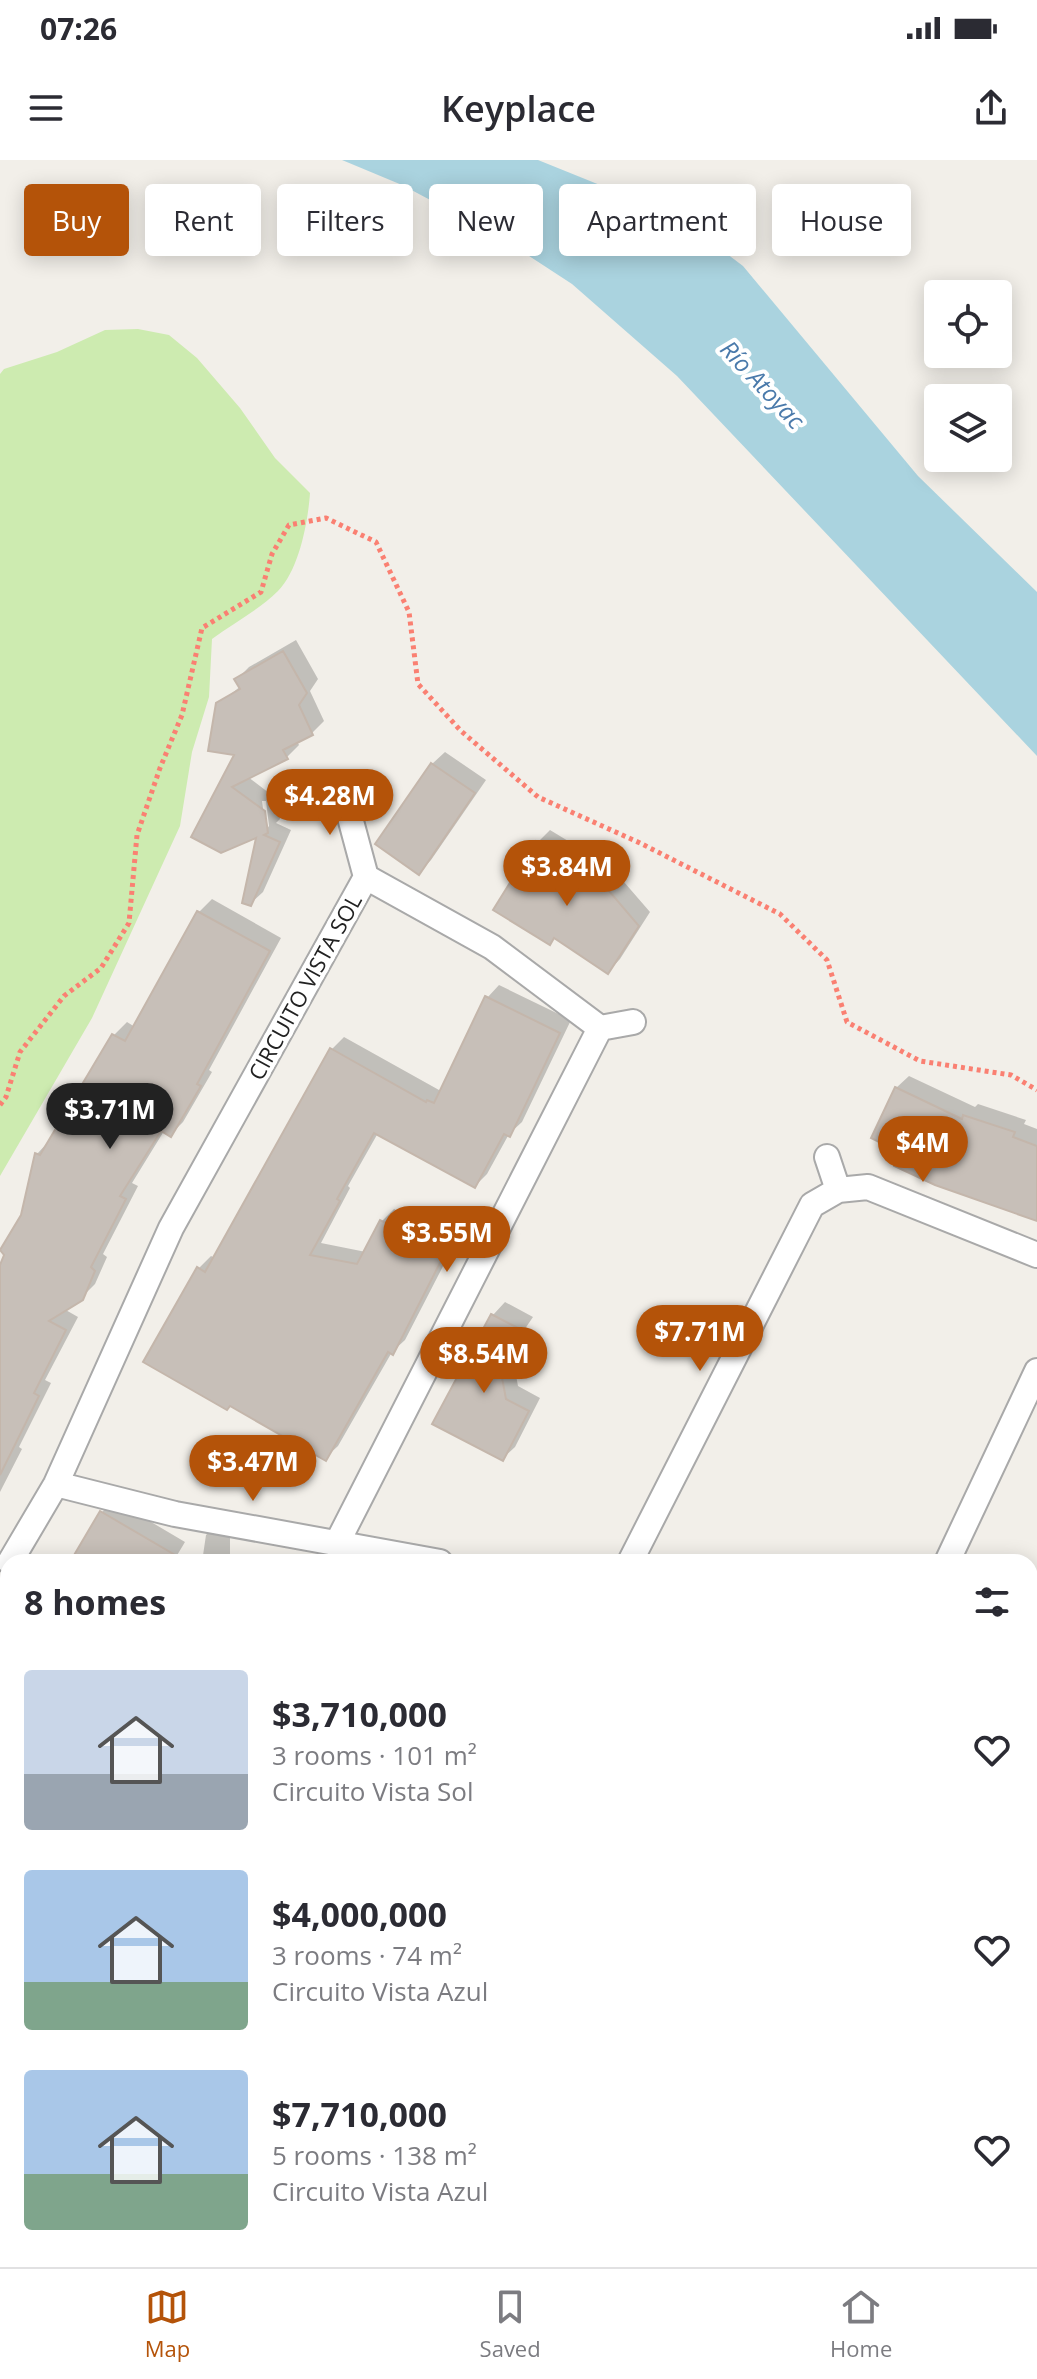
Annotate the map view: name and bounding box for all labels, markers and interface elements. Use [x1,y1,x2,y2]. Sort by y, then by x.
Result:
text: 07:26 [40,8,117,49]
text: Keyplace [441,84,596,133]
icon: menu [24,86,68,130]
icon: share [969,86,1013,130]
chip: Buy [24,184,129,256]
chip: Rent [145,184,261,256]
chip: Filters [277,184,413,256]
chip: New [429,184,543,256]
chip: Apartment [559,184,756,256]
chip: House [772,184,911,256]
map controls [924,280,1012,472]
button: locate [924,280,1012,368]
water label: Río Atoyac [714,333,813,436]
button: layers [924,384,1012,472]
pin: $4.28M [265,769,395,837]
text: $4.28M [284,777,376,813]
pin: $3.84M [502,840,632,908]
text: $3.84M [521,848,613,884]
street label: CIRCUITO VISTA SOL [241,888,368,1085]
pin: $3.71M [45,1083,175,1151]
text: $3.71M [64,1091,156,1127]
pin: $4M [884,1116,962,1184]
text: $4M [896,1124,950,1160]
pin: $3.55M [382,1206,512,1274]
text: $3.55M [401,1214,493,1250]
pin: $7.71M [635,1305,765,1373]
text: $7.71M [654,1313,746,1349]
pin: $8.54M [419,1327,549,1395]
text: $8.54M [438,1335,530,1371]
pin: $3.47M [188,1435,318,1503]
text: $3.47M [207,1443,299,1479]
text: 8 homes [24,1579,166,1625]
icon: filters [970,1580,1014,1624]
text: $3,710,000 [272,1691,447,1737]
icon: home [88,1702,184,1798]
icon: heart [970,1728,1014,1772]
text: 3 rooms · 101 m² [272,1737,477,1773]
text: Circuito Vista Sol [272,1773,474,1809]
text: $4,000,000 [272,1891,447,1937]
icon: home [88,1902,184,1998]
icon: heart [970,1928,1014,1972]
text: 3 rooms · 74 m² [272,1937,462,1973]
text: Circuito Vista Azul [272,1973,488,2009]
text: $7,710,000 [272,2091,447,2137]
icon: home [88,2102,184,2198]
icon: heart [970,2128,1014,2172]
text: 5 rooms · 138 m² [272,2137,477,2173]
text: Circuito Vista Azul [272,2173,488,2209]
tab: Map [145,2285,190,2363]
tab: Saved [480,2285,541,2363]
tab: Home [830,2285,892,2363]

